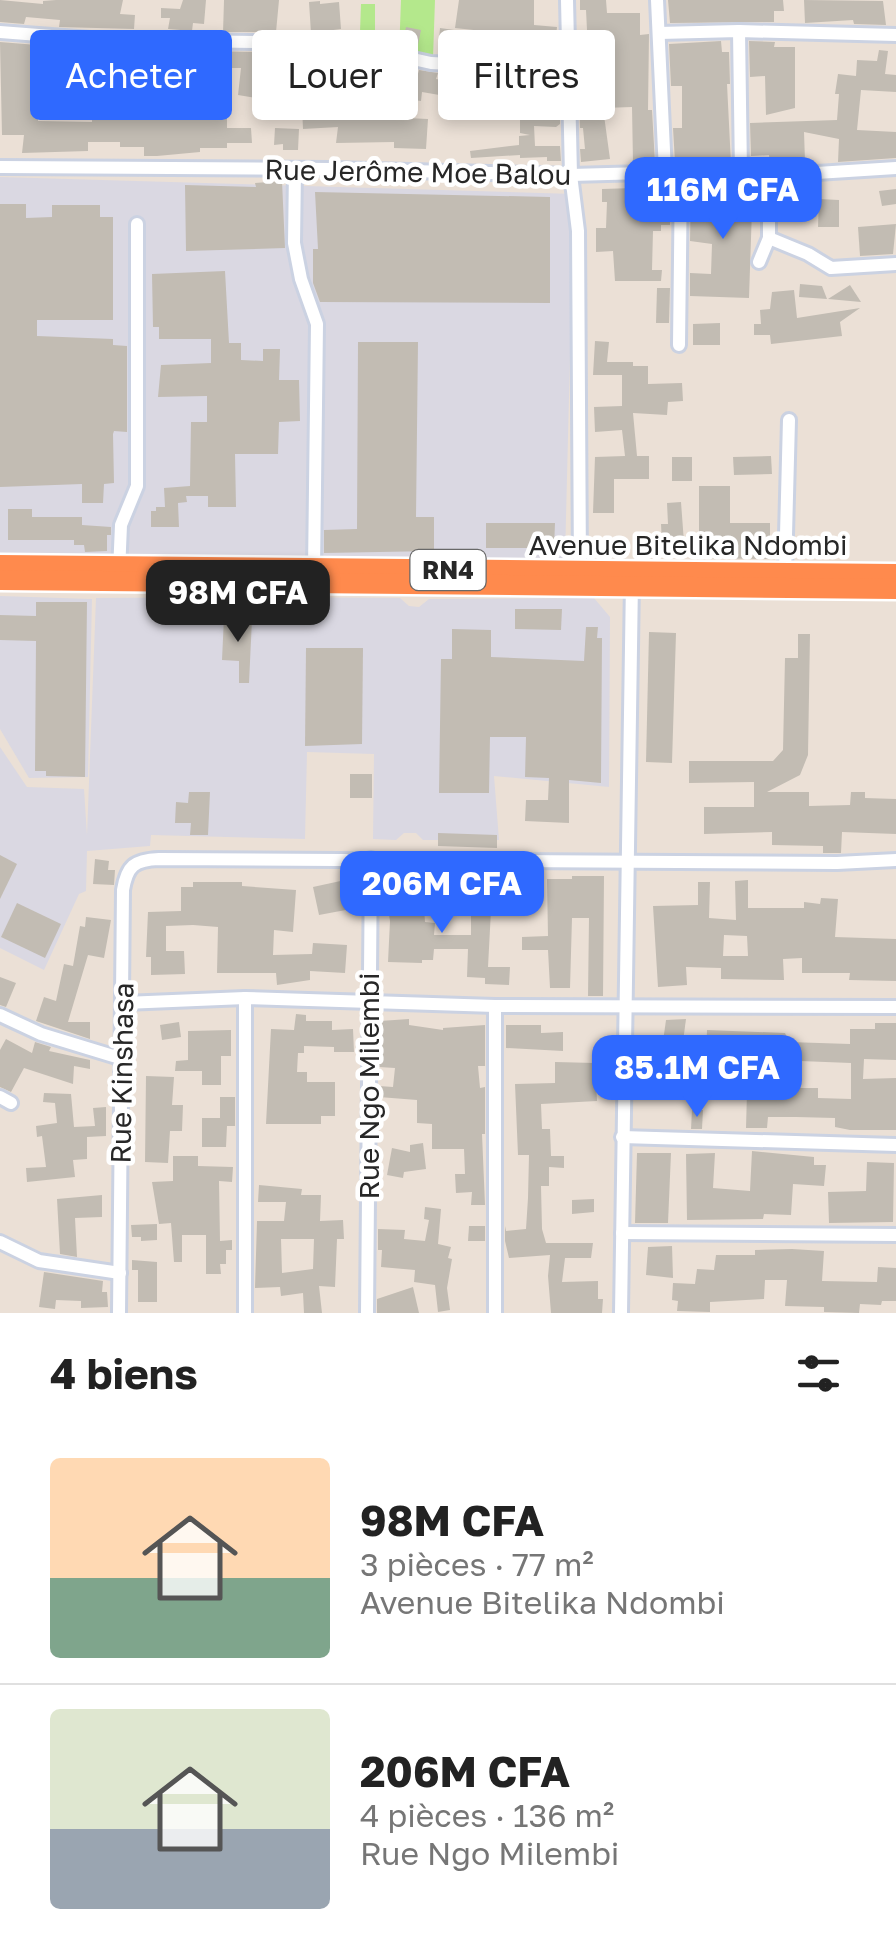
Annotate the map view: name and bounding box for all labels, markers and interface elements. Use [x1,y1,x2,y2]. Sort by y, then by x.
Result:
chip: Acheter [30,30,232,120]
chip: Louer [252,30,418,120]
chip: Filtres [438,30,615,120]
street label: Rue Jerôme Moe Balou [264,152,572,191]
pin: 116M CFA [620,157,826,242]
text: 116M CFA [647,170,799,208]
street label: Avenue Bitelika Ndombi [528,528,848,561]
road number: RN4 [410,550,486,590]
pin: 98M CFA [146,560,330,645]
text: 98M CFA [168,573,308,611]
pin: 206M CFA [339,851,545,936]
text: 206M CFA [362,864,522,902]
street label: Rue Ngo Milembi [352,973,385,1199]
street label: Rue Kinshasa [103,982,140,1164]
pin: 85.1M CFA [583,1035,811,1120]
text: 85.1M CFA [614,1048,780,1086]
icon: filters [791,1346,846,1401]
text: 4 biens [50,1348,198,1398]
text: 98M CFA [360,1495,544,1545]
icon: home [130,1498,250,1618]
text: 3 pièces · 77 m² [360,1545,594,1583]
text: Avenue Bitelika Ndombi [360,1583,725,1621]
text: 206M CFA [360,1746,570,1796]
icon: home [130,1749,250,1869]
text: 4 pièces · 136 m² [360,1796,614,1834]
text: Rue Ngo Milembi [360,1834,619,1872]

